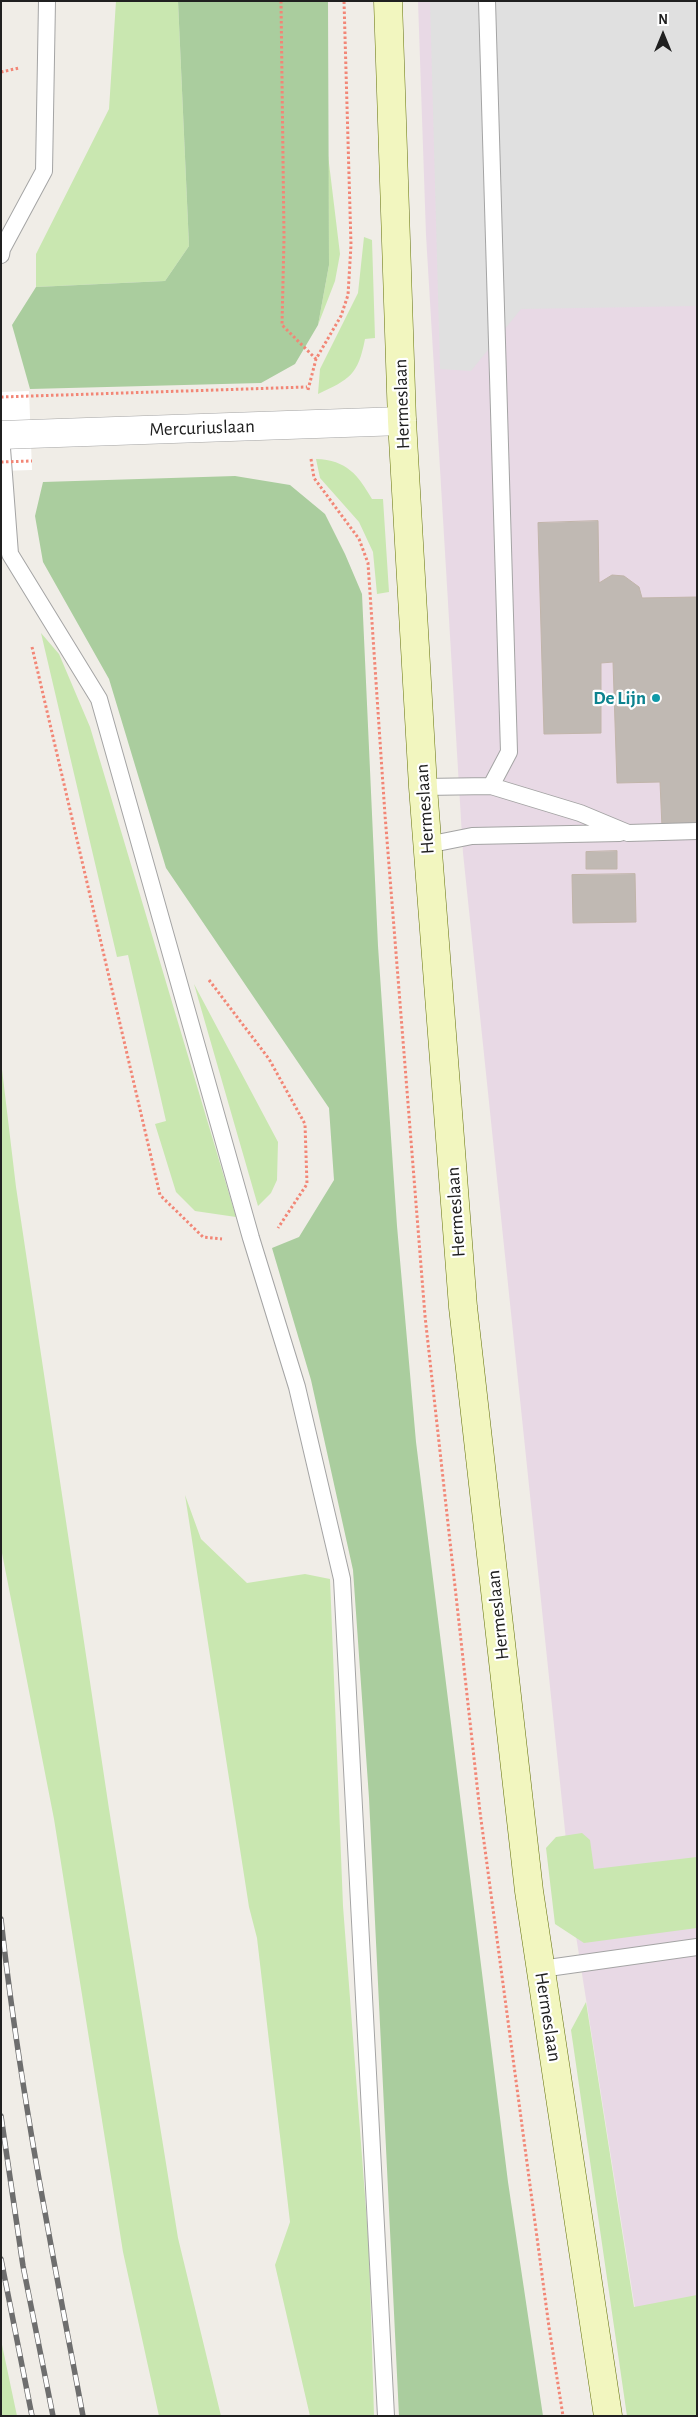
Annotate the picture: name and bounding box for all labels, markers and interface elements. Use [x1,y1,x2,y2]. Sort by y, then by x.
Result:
north arrow [638,10,688,60]
text: N [658,13,668,27]
street label: Hermeslaan [389,358,415,450]
street label: Mercuriuslaan [149,415,255,441]
place label: De Lijn [593,687,646,709]
marker: De Lijn [650,692,662,704]
street label: Hermeslaan [410,763,440,855]
street label: Hermeslaan [441,1166,471,1258]
street label: Hermeslaan [482,1569,514,1661]
street label: Hermeslaan [530,1971,566,2063]

